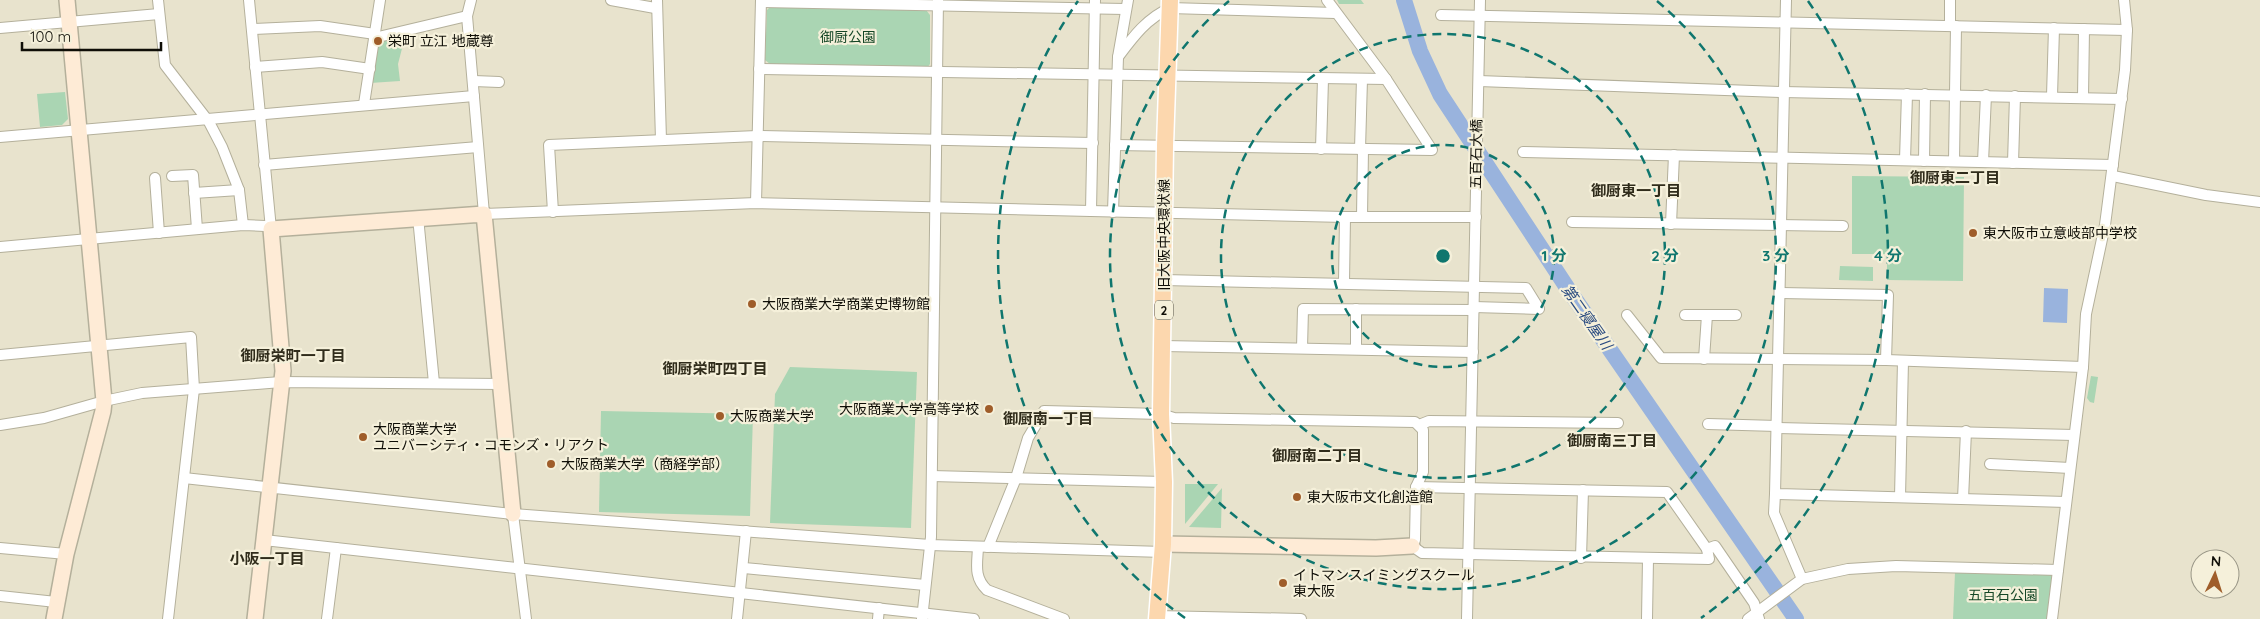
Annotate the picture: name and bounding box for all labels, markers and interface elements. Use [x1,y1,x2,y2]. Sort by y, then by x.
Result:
scale bar [22,20,161,52]
text: 100 m [30,27,71,46]
park label: 御厨公園 [820,28,876,46]
place label: 栄町 立江 地蔵尊 [388,32,494,50]
marker: 栄町 立江 地蔵尊 [372,35,384,47]
street label: 五百石大橋 [1466,119,1486,189]
district label: 御厨東二丁目 [1910,168,2000,187]
street label: 旧大阪中央環状線 [1155,179,1173,291]
district label: 御厨東一丁目 [1591,181,1681,200]
place label: 東大阪市立意岐部中学校 [1983,224,2137,242]
marker: 東大阪市立意岐部中学校 [1967,227,1979,239]
text: 1 分 [1541,246,1567,265]
text: 2 分 [1651,246,1679,265]
text: 3 分 [1762,246,1790,265]
text: 4 分 [1874,246,1902,265]
centre of rings [1434,247,1452,265]
water label: 第二寝屋川 [1558,281,1617,355]
place label: 大阪商業大学商業史博物館 [762,295,930,313]
marker: 大阪商業大学商業史博物館 [746,298,758,310]
road number: 2 [1155,300,1173,320]
district label: 御厨栄町一丁目 [240,346,346,365]
district label: 御厨栄町四丁目 [662,359,768,378]
place label: 大阪商業大学高等学校 [839,400,979,418]
marker: 大阪商業大学高等学校 [983,403,995,415]
place label: 大阪商業大学 [730,407,814,425]
district label: 御厨南一丁目 [1003,409,1093,428]
marker: 大阪商業大学 [714,410,726,422]
place label: 大阪商業大学 ユニバーシティ・コモンズ・リアクト [373,420,609,454]
marker: 大阪商業大学 ユニバーシティ・コモンズ・リアクト [357,431,369,443]
district label: 御厨南三丁目 [1567,431,1657,450]
district label: 御厨南二丁目 [1272,446,1362,465]
place label: 大阪商業大学（商経学部） [561,455,729,473]
marker: 大阪商業大学（商経学部） [545,458,557,470]
place label: 東大阪市文化創造館 [1307,488,1433,506]
marker: 東大阪市文化創造館 [1291,491,1303,503]
district label: 小阪一丁目 [229,549,305,568]
north arrow [2190,549,2240,599]
text: N [2210,552,2222,570]
place label: イトマンスイミングスクール 東大阪 [1293,566,1475,600]
marker: イトマンスイミングスクール 東大阪 [1277,577,1289,589]
park label: 五百石公園 [1968,586,2038,604]

